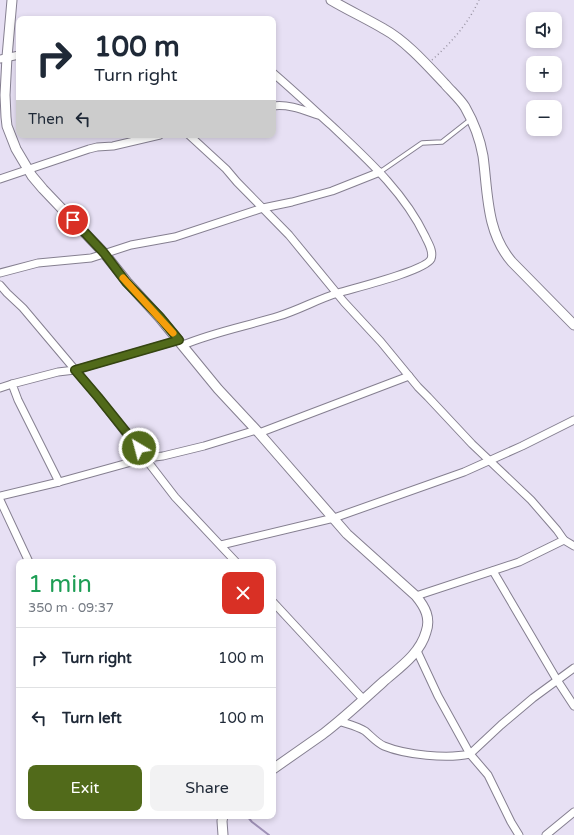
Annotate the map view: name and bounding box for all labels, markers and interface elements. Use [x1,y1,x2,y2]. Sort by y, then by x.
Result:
map controls [526,12,562,136]
button: sound [526,12,562,48]
text: 100 m [94,30,180,64]
icon: right [28,32,80,84]
button: + [526,56,562,92]
text: Turn right [94,64,178,86]
button: − [526,100,562,136]
icon: left [72,108,94,130]
text: Then [28,110,64,128]
pin [56,203,90,237]
icon: arrive [62,209,84,231]
position arrow [118,427,160,469]
text: 1 min [28,570,92,599]
button: close [222,572,264,614]
text: 350 m · 09:37 [28,600,114,616]
icon: right [28,647,50,669]
text: Turn right [62,649,132,667]
text: 100 m [218,649,264,667]
icon: left [28,707,50,729]
text: Turn left [62,709,122,727]
text: 100 m [218,709,264,727]
button: Exit [28,765,142,811]
button: Share [150,765,264,811]

